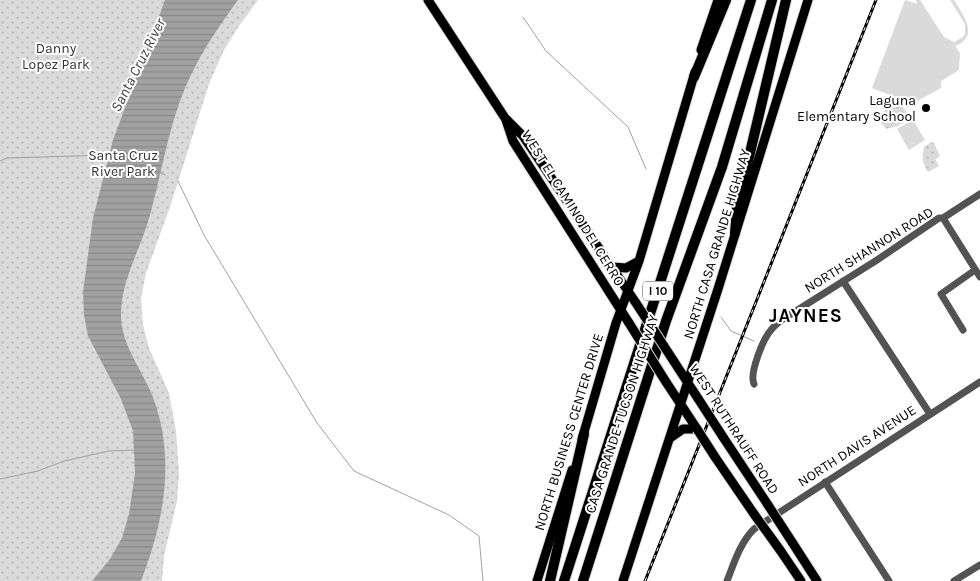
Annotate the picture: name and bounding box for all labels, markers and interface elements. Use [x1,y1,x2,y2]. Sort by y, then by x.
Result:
water label: Santa Cruz River [107,15,170,115]
park label: Danny Lopez Park [22,40,90,73]
place label: Laguna Elementary School [797,92,916,125]
marker: Laguna Elementary School [920,102,932,114]
street label: WEST EL CAMINO DEL CERRO [518,127,628,289]
park label: Santa Cruz River Park [88,147,158,180]
street label: NORTH CASA GRANDE HIGHWAY [680,147,754,341]
street label: NORTH SHANNON ROAD [801,203,937,297]
road number: I 10 [643,282,673,300]
district label: JAYNES [769,305,843,327]
street label: CASA GRANDE-TUCSON HIGHWAY [582,312,662,515]
street label: NORTH BUSINESS CENTER DRIVE [531,331,607,533]
street label: WEST RUTHRAUFF ROAD [686,361,782,497]
street label: NORTH DAVIS AVENUE [795,401,919,491]

